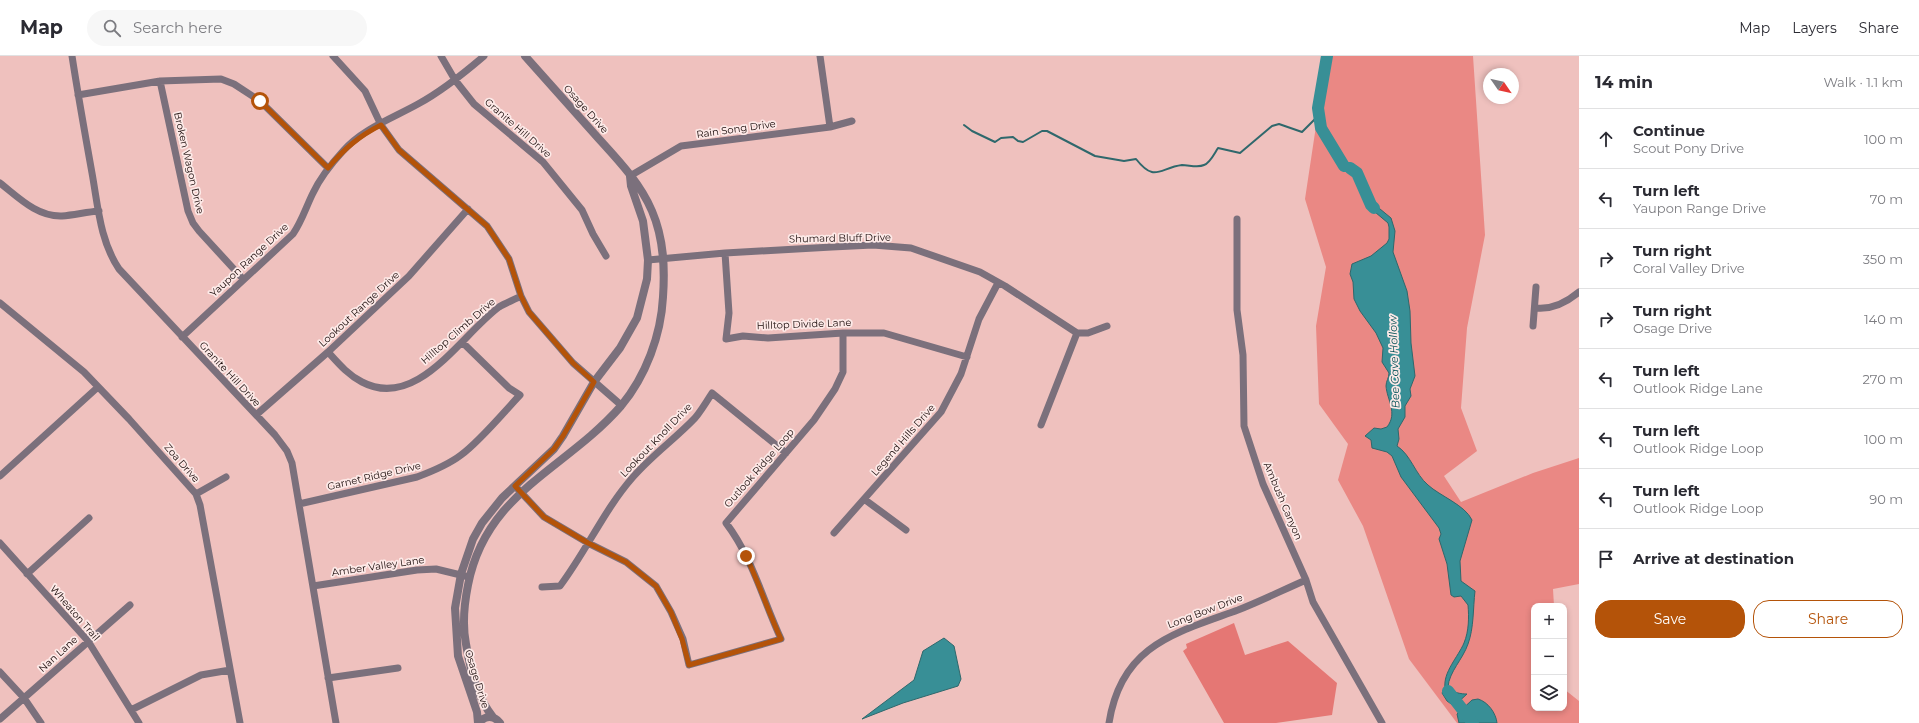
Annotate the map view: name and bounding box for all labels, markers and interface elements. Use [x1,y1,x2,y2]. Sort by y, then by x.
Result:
search box [87,10,367,46]
text: Map [20,16,63,39]
icon: search [101,17,123,39]
text: Search here [133,18,222,37]
text: Map [1739,19,1770,37]
text: Layers [1792,19,1837,37]
text: Share [1859,19,1899,37]
north arrow [1483,68,1519,104]
text: 14 min [1595,72,1653,92]
text: Walk · 1.1 km [1823,74,1903,90]
street label: Osage Drive [561,82,611,136]
route start [251,92,269,110]
street label: Granite Hill Drive [482,95,554,161]
street label: Broken Wagon Drive [171,111,207,215]
street label: Rain Song Drive [695,117,777,141]
text: Continue [1633,121,1705,140]
icon: ahead [1595,128,1617,150]
text: 100 m [1864,131,1903,147]
text: Scout Pony Drive [1633,140,1744,156]
text: Turn left [1633,181,1700,200]
icon: left [1595,188,1617,210]
text: 70 m [1870,191,1903,207]
text: Yaupon Range Drive [1633,200,1766,216]
street label: Yaupon Range Drive [207,220,291,300]
street label: Shumard Bluff Drive [789,231,891,245]
text: Turn right [1633,241,1712,260]
icon: right [1595,248,1617,270]
text: 350 m [1863,251,1903,267]
text: Coral Valley Drive [1633,260,1745,276]
street label: Lookout Range Drive [316,268,402,350]
street label: Hilltop Climb Drive [418,295,498,367]
text: Turn right [1633,301,1712,320]
icon: right [1595,308,1617,330]
text: 140 m [1864,311,1903,327]
water label: Bee Cave Hollow [1385,314,1403,409]
street label: Hilltop Divide Lane [756,316,852,332]
text: Osage Drive [1633,320,1712,336]
street label: Granite Hill Drive [197,339,263,409]
text: Turn left [1633,361,1700,380]
icon: left [1595,368,1617,390]
text: 270 m [1862,371,1903,387]
text: Outlook Ridge Lane [1633,380,1763,396]
street label: Lookout Knoll Drive [617,400,695,480]
street label: Legend Hills Drive [868,401,938,479]
text: Turn left [1633,421,1700,440]
street label: Outlook Ridge Loop [721,426,797,510]
icon: left [1595,428,1617,450]
text: 100 m [1864,431,1903,447]
text: Outlook Ridge Loop [1633,440,1763,456]
street label: Zoa Drive [162,441,202,485]
street label: Garnet Ridge Drive [326,459,422,493]
street label: Ambush Canyon [1261,460,1305,542]
text: Turn left [1633,481,1700,500]
icon: left [1595,488,1617,510]
text: 90 m [1869,491,1903,507]
text: Outlook Ridge Loop [1633,500,1763,516]
route end [737,547,755,565]
icon: arrive [1595,548,1617,570]
text: Arrive at destination [1633,549,1794,568]
street label: Amber Valley Lane [331,553,425,579]
street label: Wheaton Trail [47,583,103,643]
street label: Long Bow Drive [1166,591,1244,631]
button: Save [1595,600,1745,638]
button: Share [1753,600,1903,638]
map controls [1531,603,1567,711]
button: + [1531,603,1567,639]
street label: Nan Lane [36,633,80,675]
button: − [1531,639,1567,675]
street label: Osage Drive [462,648,492,710]
button: layers [1531,675,1567,711]

